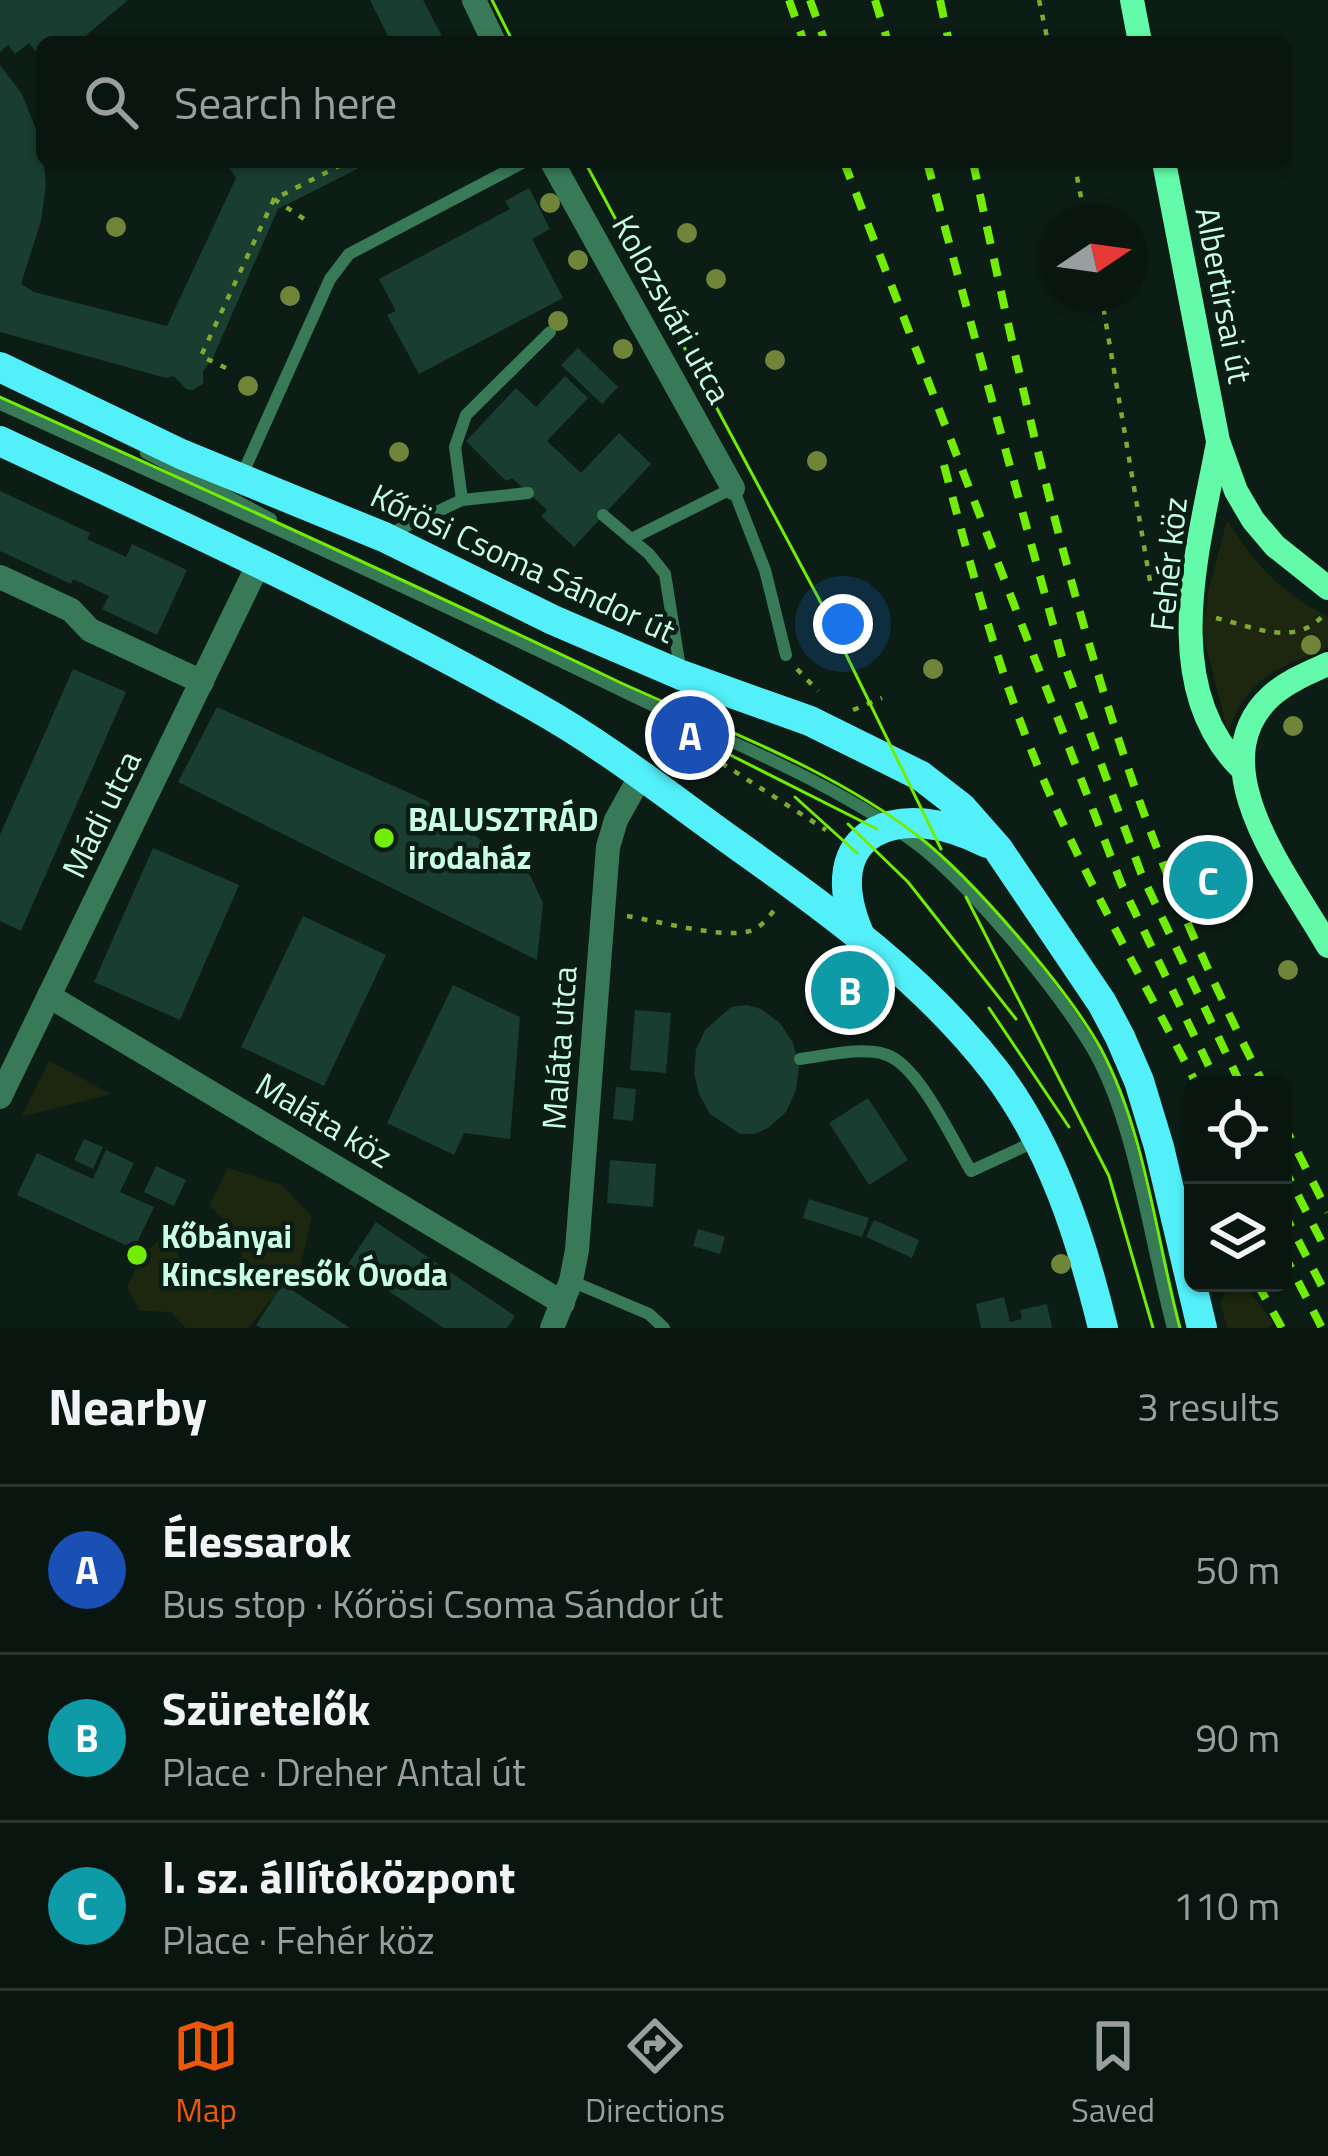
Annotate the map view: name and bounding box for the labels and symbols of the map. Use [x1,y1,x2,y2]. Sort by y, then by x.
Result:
street label: Albertirsai út [1182,203,1266,388]
north arrow [1040,204,1148,312]
street label: Kolozsvári utca [600,206,744,412]
street label: Kőrösi Csoma Sándor út [362,470,684,656]
street label: Fehér köz [1136,495,1200,633]
your location [813,594,873,654]
pin: A [651,690,729,780]
street label: Mádi utca [49,742,153,886]
place label: BALUSZTRÁD irodaház [408,794,599,882]
marker: BALUSZTRÁD irodaház [371,825,397,851]
pin: C [1169,835,1247,925]
pin: B [811,945,889,1035]
street label: Maláta utca [528,965,590,1131]
street label: Maláta köz [246,1060,402,1180]
place label: Kőbányai Kincskeresők Óvoda [161,1211,448,1299]
marker: Kőbányai Kincskeresők Óvoda [124,1242,150,1268]

